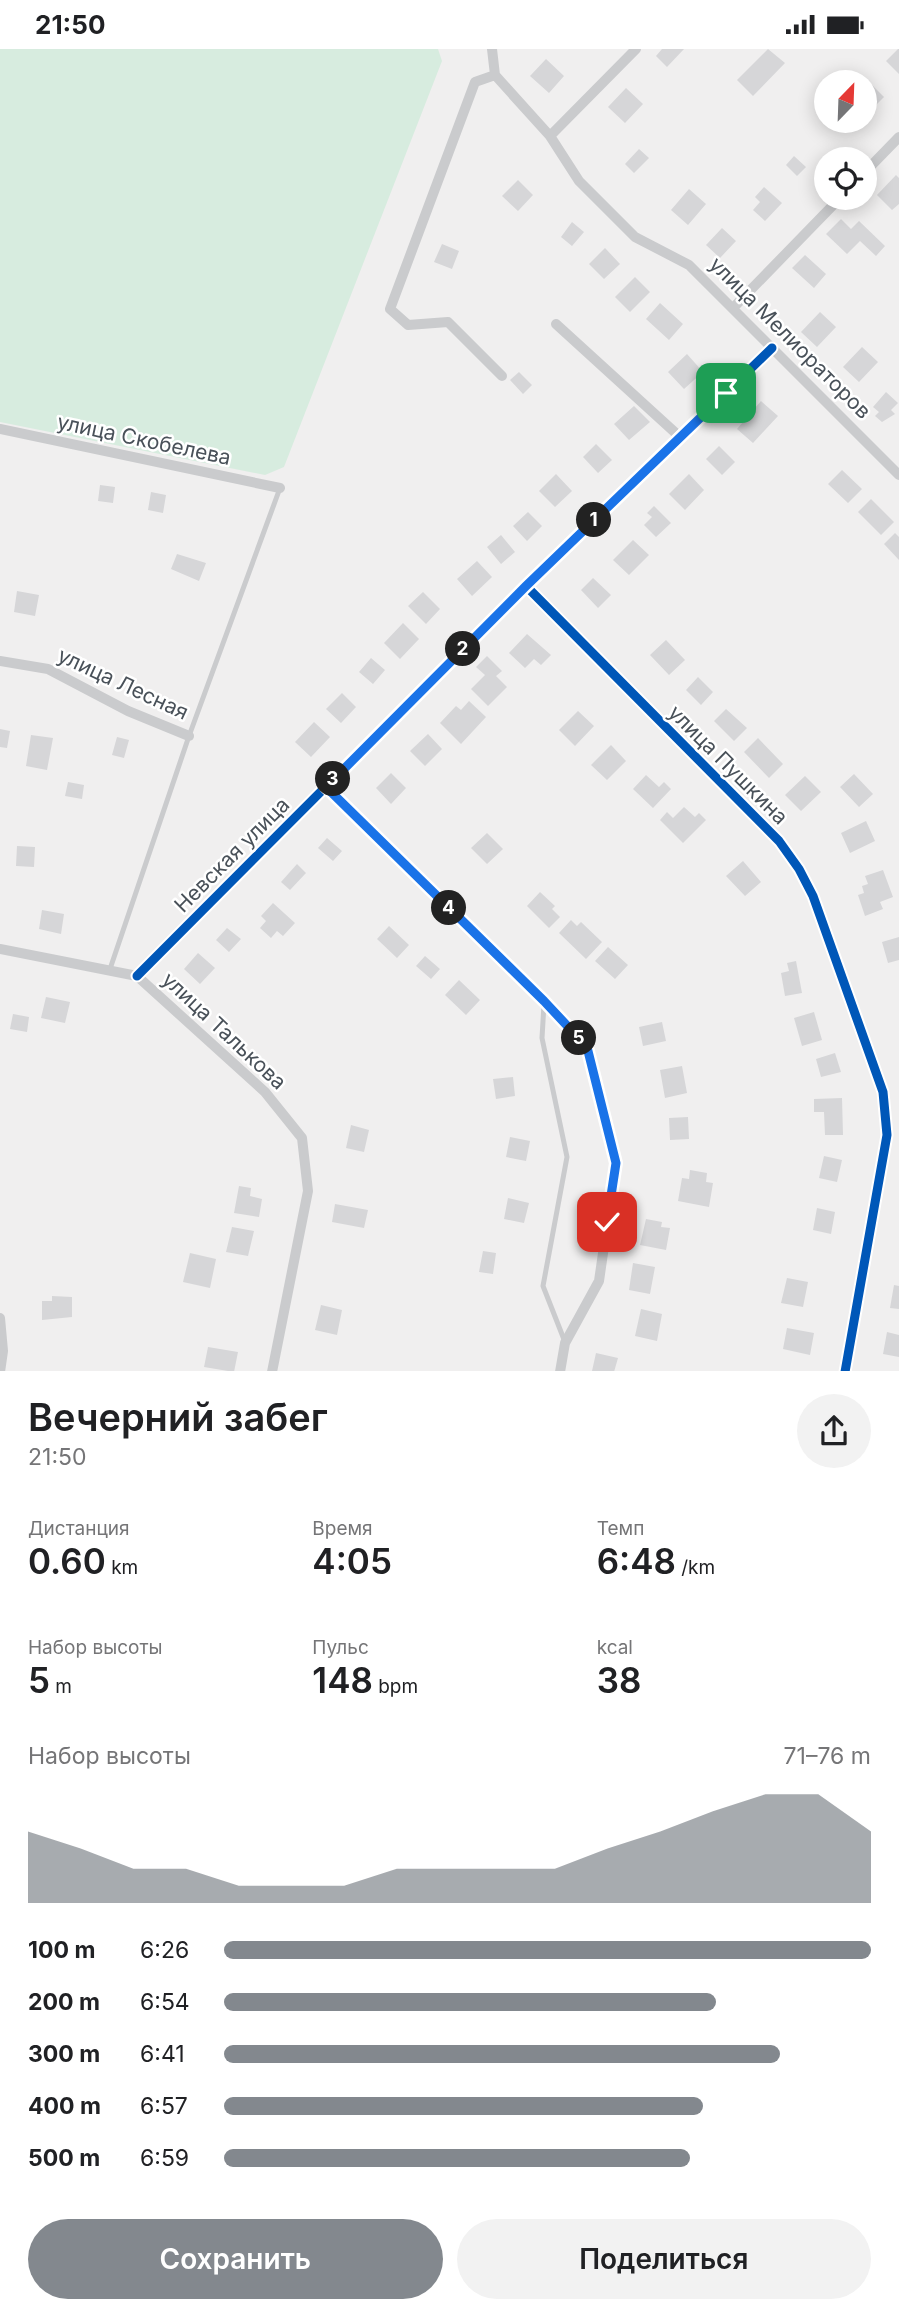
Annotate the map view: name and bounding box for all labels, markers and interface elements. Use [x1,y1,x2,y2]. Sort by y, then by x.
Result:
text: 21:50 [35,9,105,40]
north arrow [814,70,877,133]
map controls [814,70,877,210]
button: locate [814,147,877,210]
street label: улица Мелиораторов [704,252,876,424]
pin [696,363,756,423]
icon: arrive [707,374,745,412]
street label: улица Скобелева [55,409,233,470]
pin: 1 [576,503,612,538]
text: 1 [589,508,598,531]
pin: 2 [446,631,480,667]
text: 2 [457,637,468,660]
street label: улица Лесная [54,642,193,725]
street label: улица Пушкина [664,700,793,829]
pin: 3 [316,761,350,797]
text: 3 [326,767,339,790]
street label: Невская улица [169,792,294,917]
pin: 4 [432,891,466,925]
text: 4 [442,896,455,919]
street label: улица Талькова [157,967,292,1094]
pin: 5 [562,1021,596,1055]
text: 5 [572,1026,585,1049]
pin [577,1192,637,1252]
icon: check [588,1203,626,1241]
text: Вечерний забег [28,1394,328,1440]
button: share [797,1394,871,1468]
text: 21:50 [28,1443,87,1471]
text: Дистанция [28,1517,130,1540]
text: Время [312,1517,373,1540]
text: Темп [597,1517,644,1540]
text: 0.60 [28,1540,106,1582]
text: 4:05 [312,1540,392,1582]
text: 6:48 [597,1540,676,1582]
text: km [106,1556,138,1579]
text: /km [676,1556,715,1579]
text: Набор высоты [28,1636,163,1659]
text: Пульс [312,1636,369,1659]
text: kcal [597,1636,633,1659]
text: 5 [28,1659,50,1701]
text: 148 [312,1659,373,1701]
text: 38 [597,1659,641,1701]
text: m [50,1675,72,1698]
text: bpm [373,1675,418,1698]
text: Набор высоты [28,1742,191,1770]
text: 71–76 m [784,1742,871,1770]
text: 100 m [28,1936,95,1964]
text: 6:26 [140,1936,189,1964]
text: 200 m [28,1988,100,2016]
text: 6:54 [140,1988,190,2016]
text: 300 m [28,2040,100,2068]
text: 6:41 [140,2040,185,2068]
text: 400 m [28,2092,101,2120]
text: 6:57 [140,2092,188,2120]
text: 500 m [28,2144,100,2172]
text: 6:59 [140,2144,189,2172]
button: Сохранить [28,2219,443,2299]
button: Поделиться [457,2219,871,2299]

